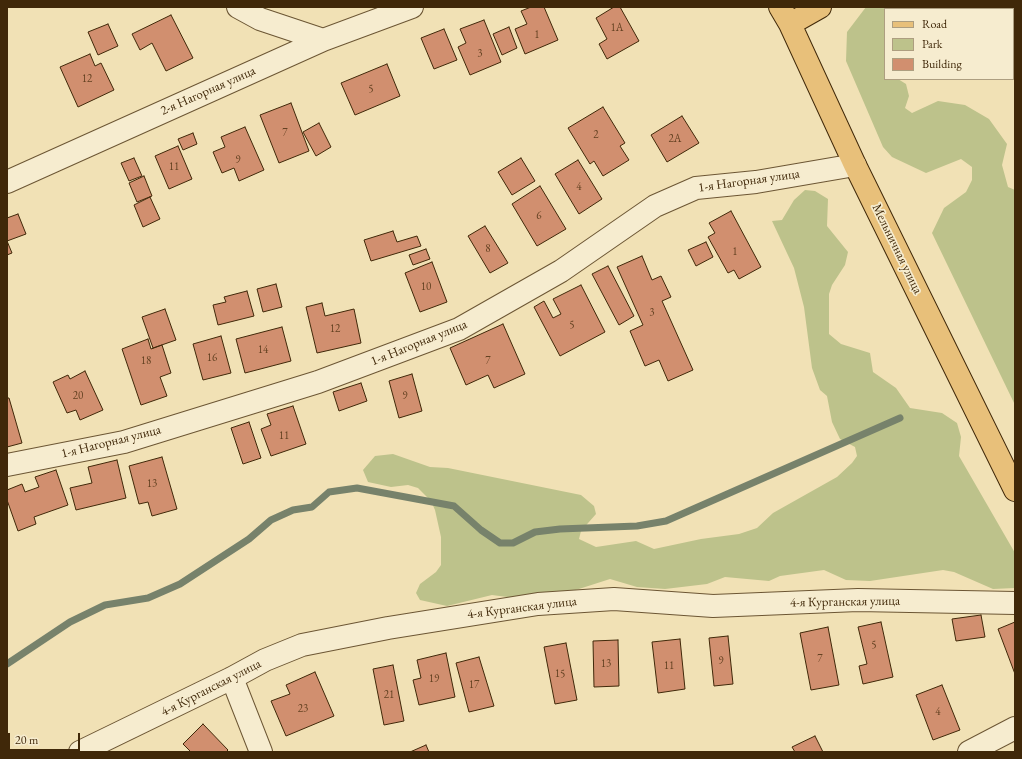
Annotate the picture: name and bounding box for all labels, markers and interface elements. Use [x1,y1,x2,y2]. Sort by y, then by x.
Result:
legend [884,8,1014,80]
text: Road [922,16,947,32]
house number: 1А [611,21,623,35]
house number: 1 [534,28,540,42]
text: Park [922,36,942,52]
house number: 3 [477,47,483,61]
text: Building [922,56,962,72]
street label: 2-я Нагорная улица [158,63,258,119]
house number: 12 [82,72,92,86]
house number: 5 [368,82,374,96]
house number: 7 [282,126,288,140]
house number: 2 [593,128,599,142]
house number: 2А [669,132,681,146]
house number: 9 [235,153,241,167]
house number: 11 [169,160,179,174]
street label: 1-я Нагорная улица [697,166,801,196]
house number: 4 [576,180,582,194]
street label: Мельничная улица [869,202,925,296]
house number: 6 [536,209,542,223]
house number: 8 [485,242,491,256]
house number: 1 [732,245,738,259]
house number: 10 [421,280,431,294]
house number: 3 [649,306,655,320]
street label: 1-я Нагорная улица [369,317,469,369]
house number: 5 [569,318,575,332]
house number: 12 [330,322,340,336]
house number: 14 [258,343,268,357]
house number: 16 [207,351,217,365]
house number: 18 [141,354,151,368]
house number: 7 [485,354,491,368]
house number: 20 [73,389,83,403]
house number: 9 [402,389,408,403]
street label: 1-я Нагорная улица [59,422,163,462]
house number: 11 [279,429,289,443]
house number: 13 [147,477,157,491]
street label: 4-я Курганская улица [790,593,900,611]
street label: 4-я Курганская улица [466,594,578,622]
house number: 5 [871,638,877,652]
house number: 7 [817,652,823,666]
house number: 9 [718,654,724,668]
street label: 4-я Курганская улица [158,656,264,720]
house number: 13 [601,657,611,671]
house number: 11 [664,659,674,673]
house number: 15 [555,667,565,681]
house number: 19 [429,672,439,686]
house number: 17 [469,678,479,692]
house number: 21 [384,688,394,702]
house number: 23 [298,702,308,716]
house number: 4 [935,705,941,719]
scale bar [10,725,82,751]
text: 20 m [15,732,38,748]

